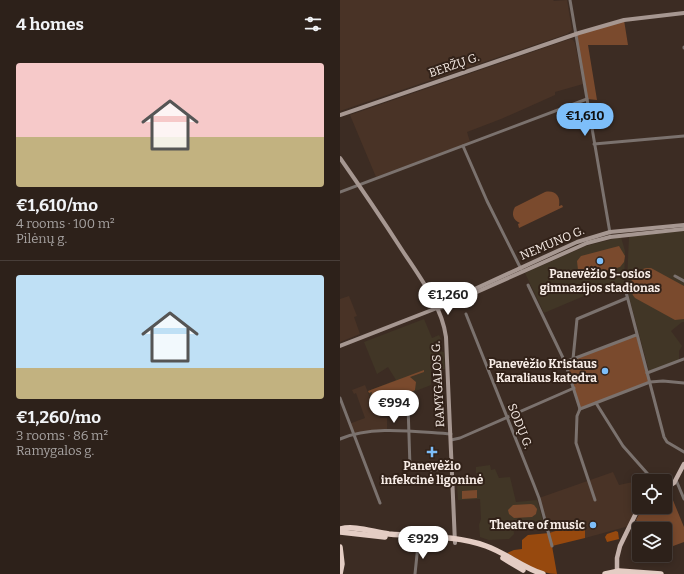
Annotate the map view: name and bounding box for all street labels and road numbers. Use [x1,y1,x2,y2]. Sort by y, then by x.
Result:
street label: BERŽŲ G. [427,50,481,80]
street label: NEMUNO G. [518,223,586,263]
street label: RAMYGALOS G. [429,340,447,428]
street label: SODŲ G. [505,401,535,451]

